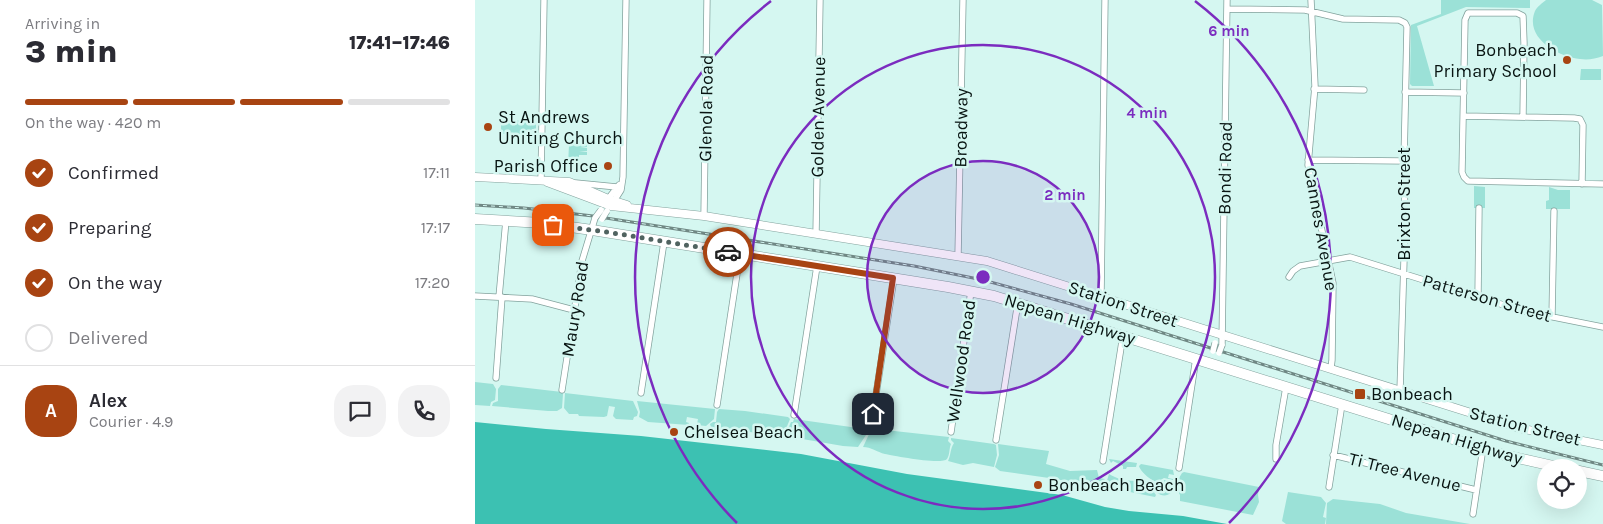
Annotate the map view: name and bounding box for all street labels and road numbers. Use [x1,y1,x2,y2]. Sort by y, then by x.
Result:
street label: Glenola Road [694,54,718,162]
street label: Golden Avenue [806,56,830,178]
street label: Broadway [949,87,973,168]
street label: Bondi Road [1213,121,1237,215]
street label: Brixton Street [1393,147,1415,261]
street label: Cannes Avenue [1299,166,1343,292]
street label: Maury Road [557,260,593,358]
street label: Patterson Street [1420,269,1554,327]
street label: Station Street [1065,276,1181,332]
street label: Nepean Highway [1002,289,1139,350]
street label: Wellwood Road [941,298,981,424]
street label: Station Street [1467,402,1583,451]
street label: Nepean Highway [1389,409,1526,470]
street label: Ti Tree Avenue [1347,447,1463,497]

